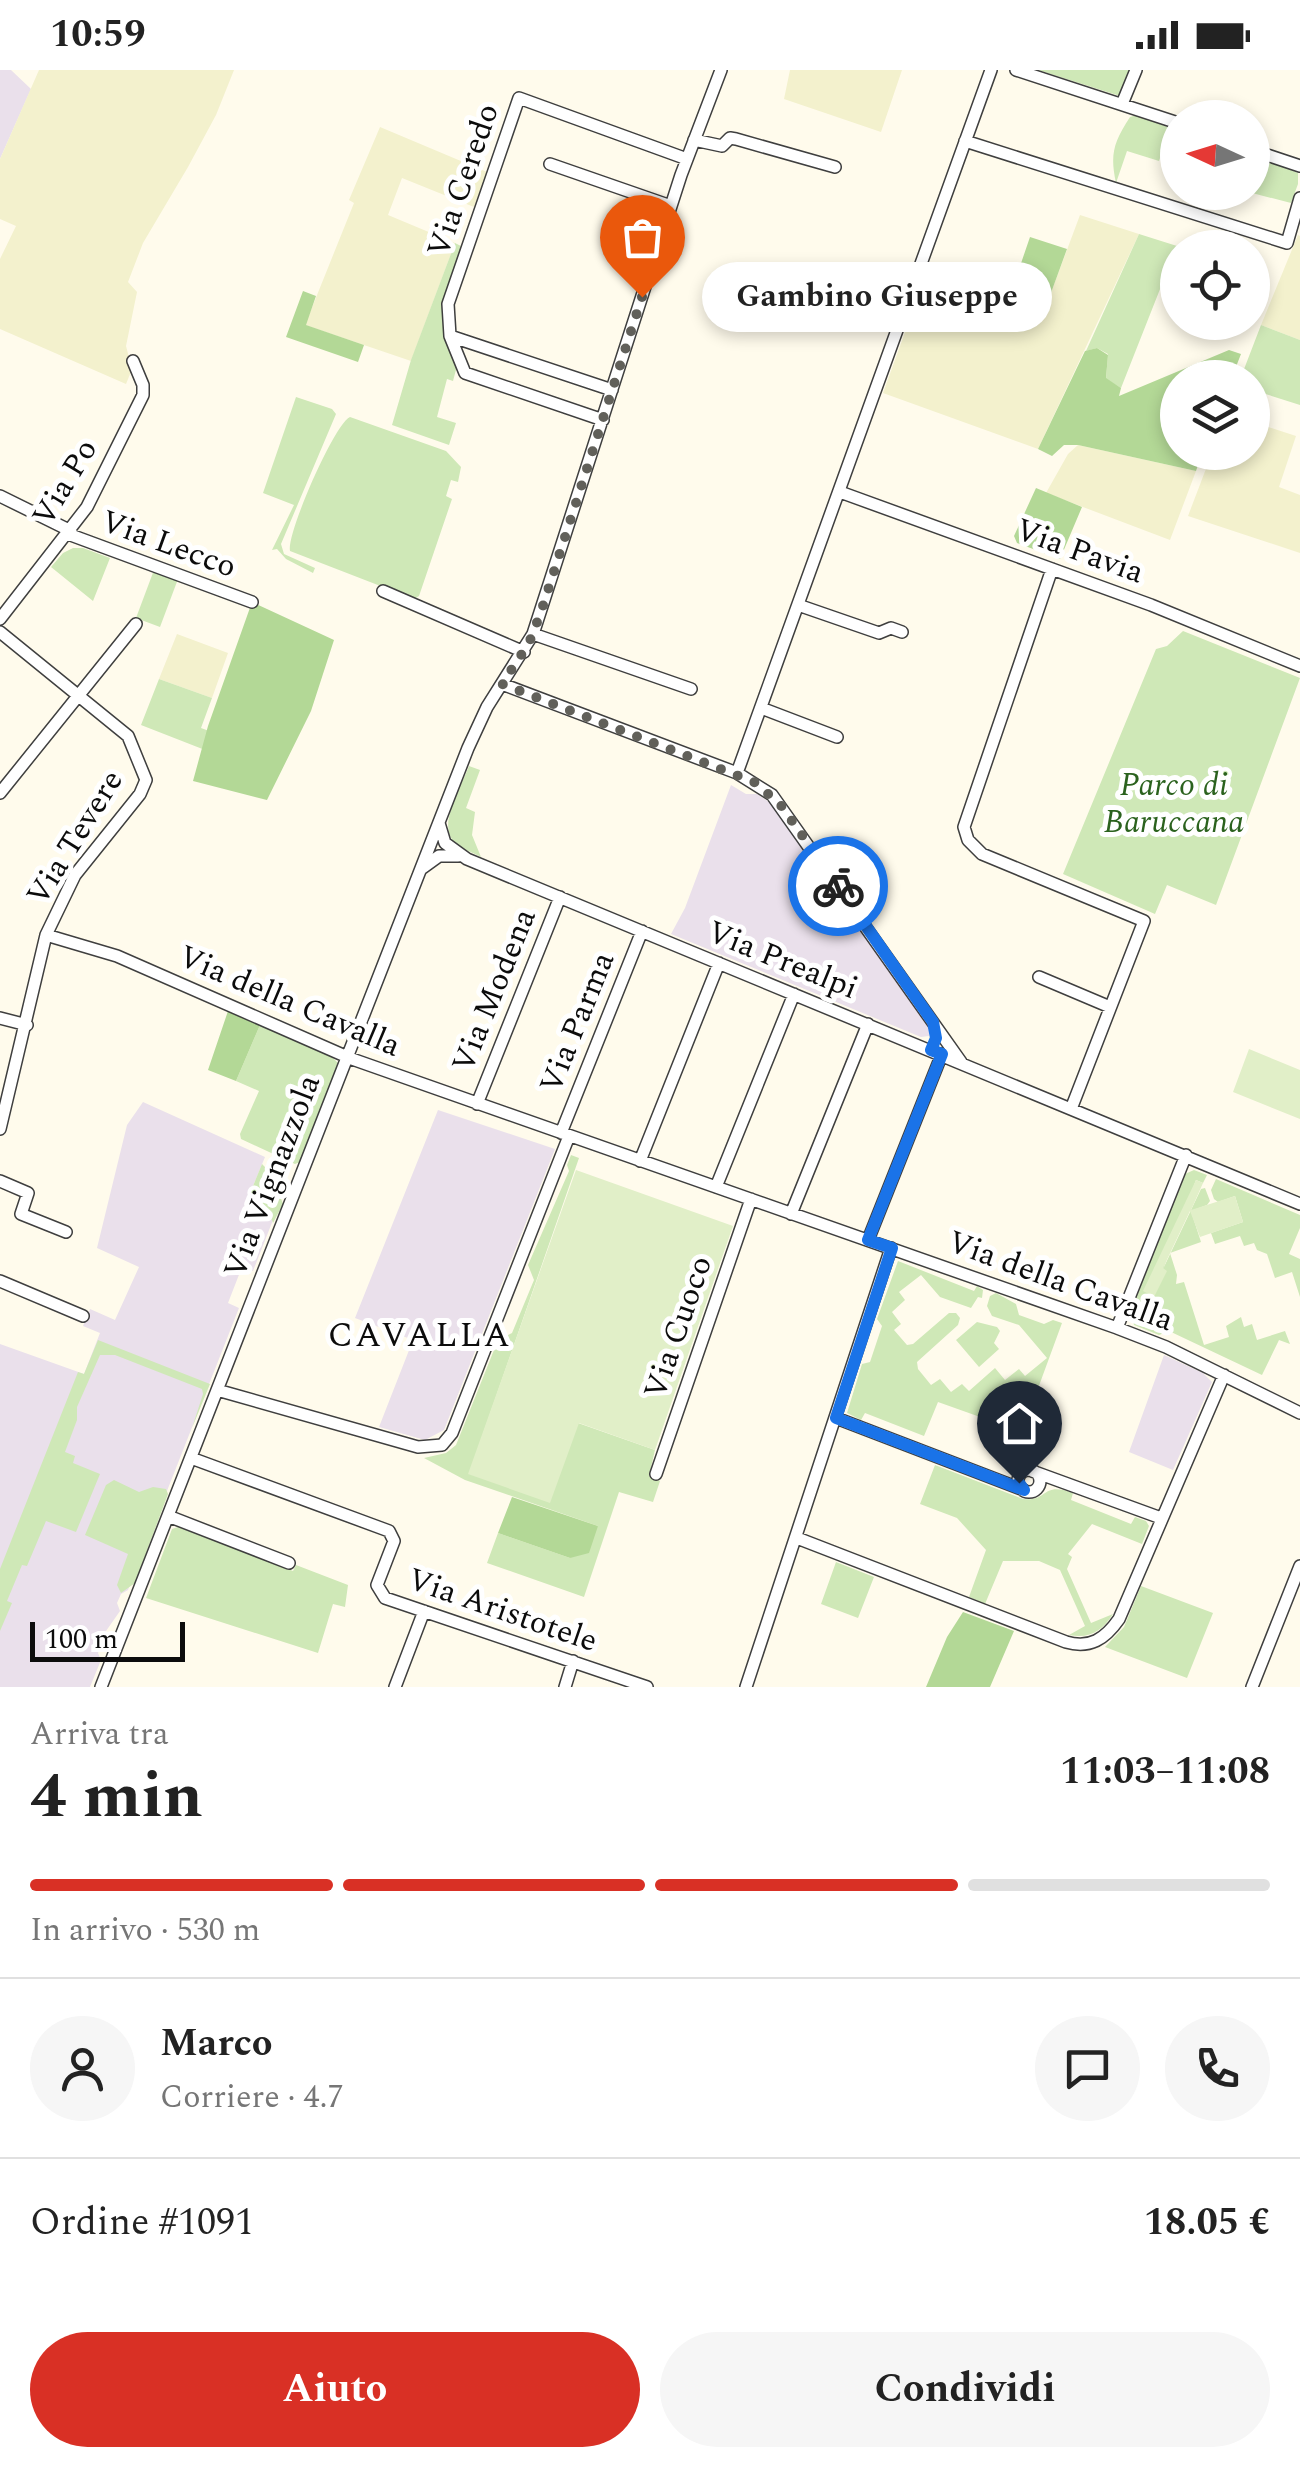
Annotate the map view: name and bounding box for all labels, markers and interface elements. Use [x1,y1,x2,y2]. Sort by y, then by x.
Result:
text: 10:59 [50,6,145,64]
street label: Via Ceredo [414,97,513,264]
north arrow [1160,100,1270,210]
map controls [1160,100,1270,470]
pin [600,195,685,298]
icon: bag [615,210,670,265]
button: locate [1160,230,1270,340]
callout: Gambino Giuseppe [702,262,1052,332]
text: Gambino Giuseppe [736,272,1018,321]
button: layers [1160,360,1270,470]
street label: Via Po [20,430,111,536]
street label: Via Lecco [94,497,243,592]
street label: Via Pavia [1008,506,1151,597]
street label: Via Tevere [14,760,136,915]
park label: Parco di Baruccana [1104,761,1244,847]
courier [788,836,888,936]
icon: bike [811,859,866,914]
street label: Via Modena [439,901,550,1080]
street label: Via Prealpi [700,908,865,1013]
street label: Via della Cavalla [171,932,409,1070]
street label: Via Parma [527,944,628,1101]
street label: Via Vignazzola [211,1067,334,1286]
street label: Via della Cavalla [941,1218,1181,1345]
street label: Via Cuoco [631,1249,726,1406]
district label: CAVALLA [328,1309,512,1362]
pin [977,1381,1062,1484]
icon: home [992,1396,1047,1451]
street label: Via Aristotele [401,1555,604,1666]
scale bar [30,1617,185,1662]
text: 100 m [45,1618,118,1661]
text: Arriva tra [30,1710,169,1759]
text: 11:03–11:08 [1060,1743,1270,1801]
text: 4 min [30,1747,203,1846]
text: In arrivo · 530 m [30,1906,260,1955]
text: Marco [160,2015,272,2073]
button: person [30,2016,135,2121]
button: chat [1035,2016,1140,2121]
button: phone [1165,2016,1270,2121]
text: Corriere · 4.7 [160,2073,344,2122]
text: Ordine #1091 [30,2194,254,2252]
text: 18.05 € [1144,2194,1270,2252]
button: Aiuto [30,2332,640,2447]
button: Condividi [660,2332,1270,2447]

